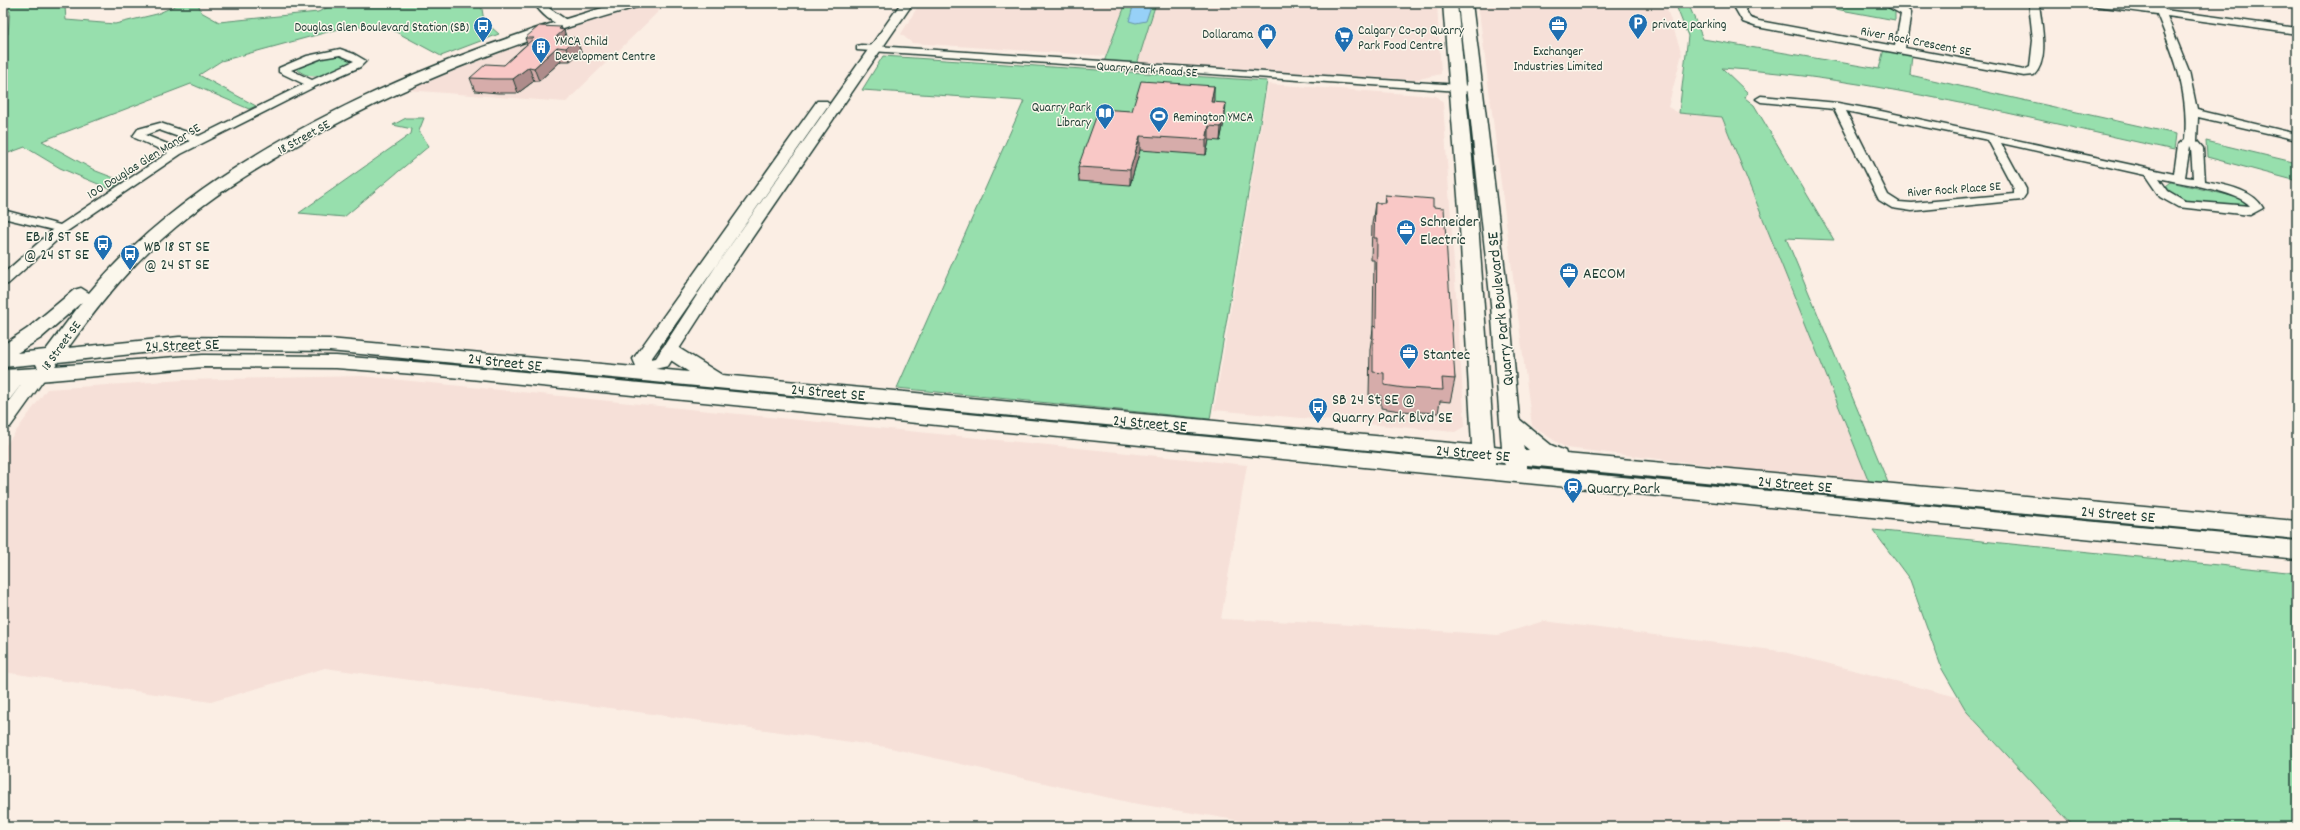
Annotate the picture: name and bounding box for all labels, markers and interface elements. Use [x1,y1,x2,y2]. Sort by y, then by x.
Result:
parking icon: private parking [1627,12,1649,40]
office icon: Exchanger Industries Limited [1547,14,1569,42]
bus stop icon: Douglas Glen Boulevard Station (SB) [472,15,494,43]
place label: private parking [1652,16,1727,35]
place label: Douglas Glen Boulevard Station (SB) [294,19,469,38]
shop icon: Dollarama [1256,22,1278,50]
place label: Calgary Co-op Quarry Park Food Centre [1358,22,1465,56]
street label: River Rock Crescent SE [1859,22,1972,62]
supermarket icon: Calgary Co-op Quarry Park Food Centre [1333,25,1355,53]
place label: Dollarama [1202,26,1254,45]
place label: YMCA Child Development Centre [555,33,656,67]
building icon: YMCA Child Development Centre [530,36,552,64]
place label: Exchanger Industries Limited [1514,43,1603,77]
street label: Quarry Park Road SE [1096,57,1198,84]
place label: Quarry Park Library [1032,99,1092,133]
library icon: Quarry Park Library [1094,102,1116,130]
sports icon: Remington YMCA [1148,105,1170,133]
place label: Remington YMCA [1173,109,1254,128]
street label: 18 Street SE [275,116,334,160]
street label: 100 Douglas Glen Manor SE [84,119,205,205]
street label: River Rock Place SE [1907,178,2002,203]
place label: Schneider Electric [1420,211,1479,252]
office icon: Schneider Electric [1395,218,1417,246]
place label: EB 18 ST SE @ 24 ST SE [24,226,90,267]
street label: Quarry Park Boulevard SE [1482,230,1521,387]
bus stop icon: EB 18 ST SE @ 24 ST SE [92,233,114,261]
place label: WB 18 ST SE @ 24 ST SE [144,236,210,277]
bus stop icon: WB 18 ST SE @ 24 ST SE [119,243,141,271]
office icon: AECOM [1558,261,1580,289]
place label: AECOM [1583,263,1625,286]
street label: 18 Street SE [38,318,87,375]
street label: 24 Street SE [145,334,220,359]
office icon: Stantec [1398,342,1420,370]
place label: Stantec [1423,344,1470,367]
street label: 24 Street SE [467,348,544,379]
street label: 24 Street SE [790,379,866,408]
place label: SB 24 St SE @ Quarry Park Blvd SE [1332,389,1453,430]
bus stop icon: SB 24 St SE @ Quarry Park Blvd SE [1307,396,1329,424]
street label: 24 Street SE [1112,410,1188,439]
street label: 24 Street SE [1435,440,1511,469]
street label: 24 Street SE [1757,471,1833,500]
station icon: Quarry Park [1562,476,1584,504]
place label: Quarry Park [1587,478,1660,501]
street label: 24 Street SE [2080,501,2156,530]

